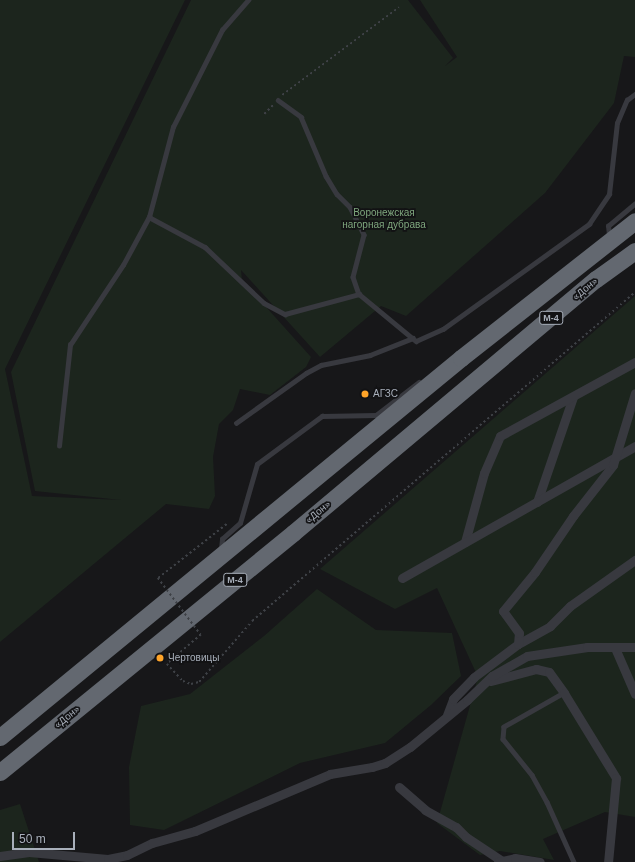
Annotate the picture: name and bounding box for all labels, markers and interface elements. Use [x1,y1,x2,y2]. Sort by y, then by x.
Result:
park label: Воронежская нагорная дубрава [342,206,426,230]
street label: «Дон» [570,275,600,303]
road number: М-4 [539,311,563,325]
place label: АГЗС [373,388,398,400]
marker: АГЗС [360,389,370,399]
street label: «Дон» [303,498,333,526]
road number: М-4 [223,573,247,587]
place label: Чертовицы [168,652,219,664]
marker: Чертовицы [155,653,165,663]
street label: «Дон» [52,703,82,731]
scale bar [14,824,77,850]
text: 50 m [19,832,46,846]

